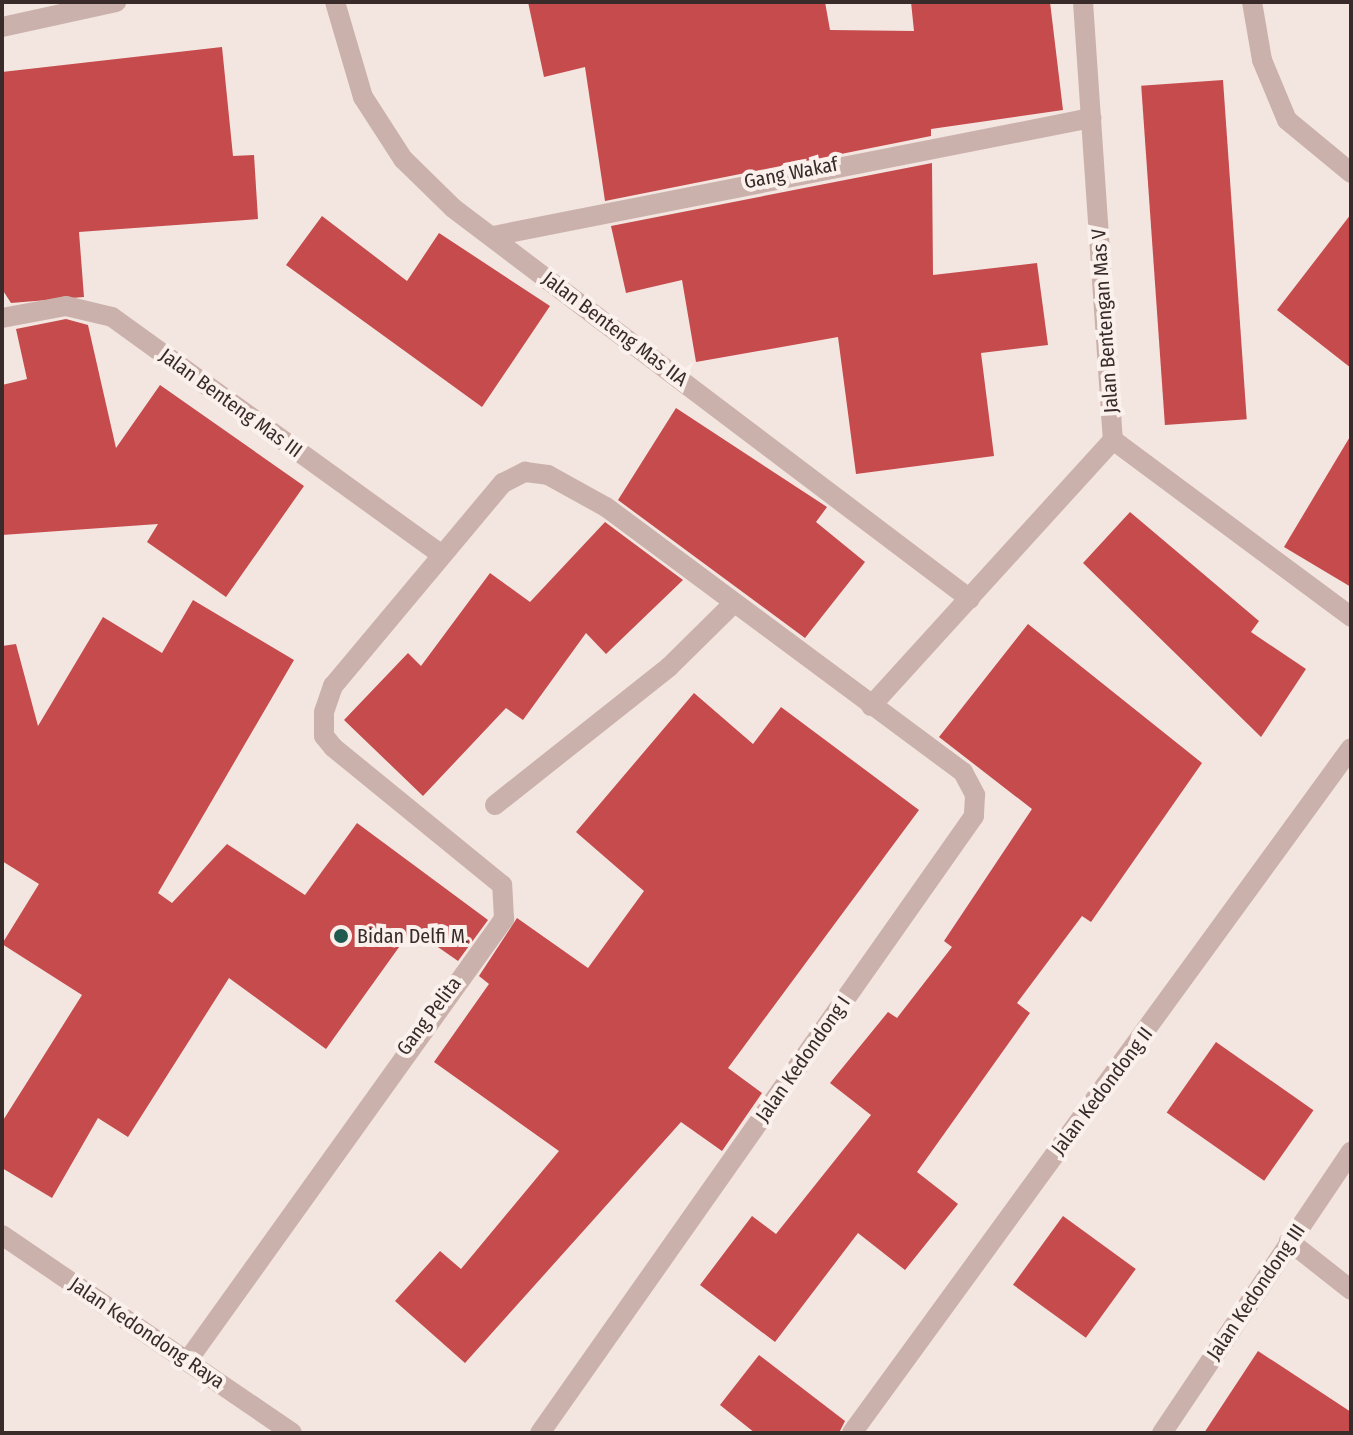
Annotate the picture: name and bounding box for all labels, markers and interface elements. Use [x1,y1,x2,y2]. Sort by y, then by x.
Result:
street label: Gang Wakaf [742,152,840,194]
street label: Jalan Bentengan Mas V [1087,228,1123,414]
street label: Jalan Benteng Mas IIA [538,267,692,391]
street label: Jalan Benteng Mas III [155,343,307,463]
place label: Bidan Delfi M. [357,924,469,948]
marker: Bidan Delfi M. [332,927,350,945]
street label: Gang Pelita [392,972,466,1060]
street label: Jalan Kedondong I [751,991,855,1127]
street label: Jalan Kedondong II [1046,1022,1158,1160]
street label: Jalan Kedondong III [1202,1219,1310,1365]
street label: Jalan Kedondong Raya [65,1272,229,1394]

